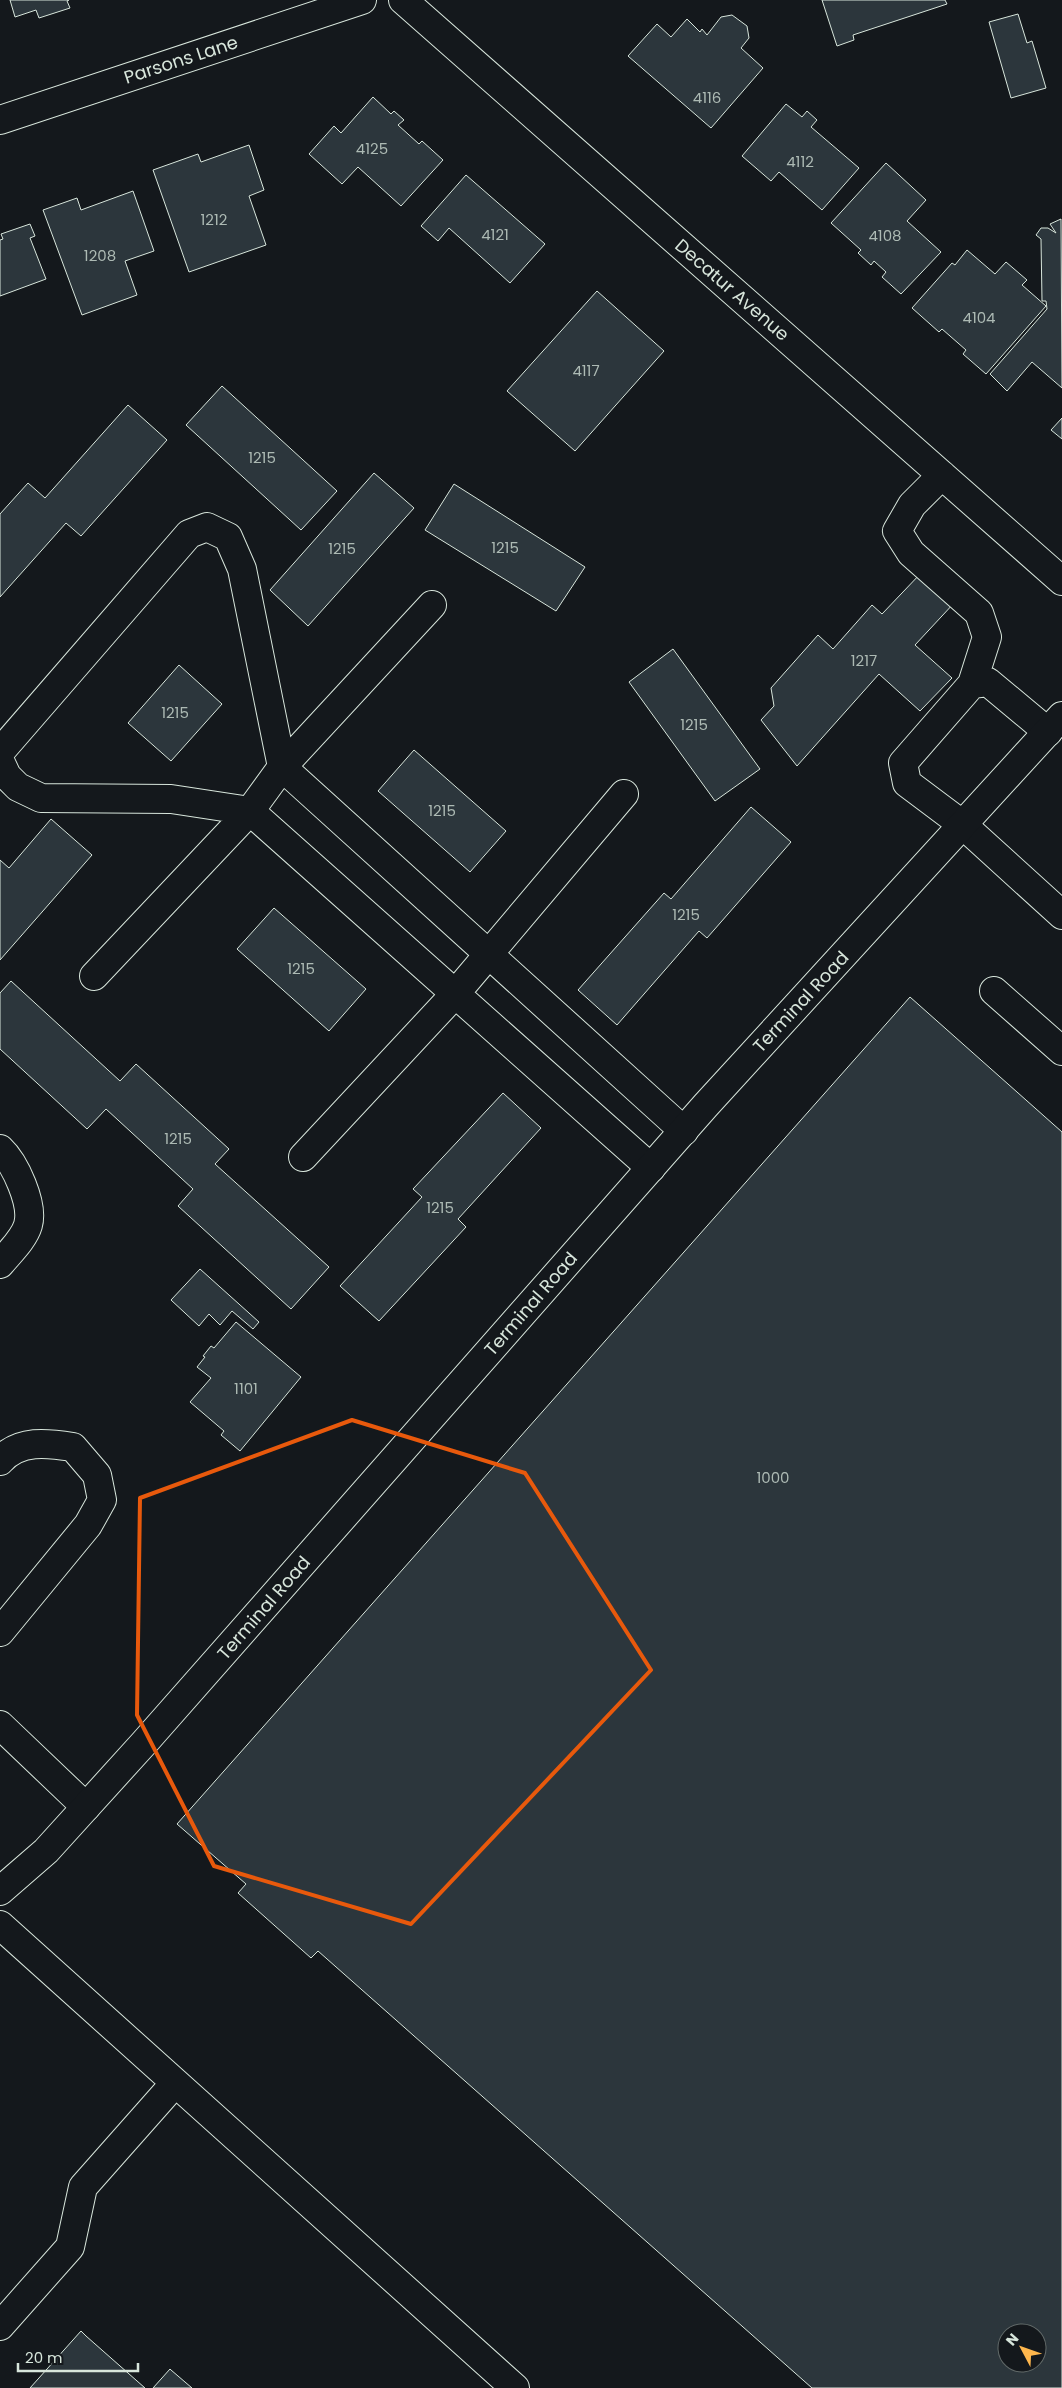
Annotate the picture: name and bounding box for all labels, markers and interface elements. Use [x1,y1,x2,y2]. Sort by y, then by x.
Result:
street label: Parsons Lane [121,29,241,90]
house number: 4116 [693,87,721,108]
house number: 4125 [356,138,388,159]
house number: 4112 [786,151,814,172]
house number: 1212 [201,209,227,230]
house number: 4121 [481,224,509,245]
house number: 4108 [868,225,902,246]
street label: Decatur Avenue [670,233,795,346]
house number: 1208 [84,245,116,266]
house number: 4104 [962,307,996,328]
house number: 4117 [572,360,600,381]
house number: 1215 [248,447,276,468]
house number: 1215 [491,537,519,558]
house number: 1215 [328,538,356,559]
house number: 1217 [851,650,877,671]
house number: 1215 [161,702,189,723]
house number: 1215 [680,714,708,735]
house number: 1215 [428,800,456,821]
house number: 1215 [672,904,700,925]
street label: Terminal Road [747,945,854,1058]
house number: 1215 [287,958,315,979]
house number: 1215 [164,1128,192,1149]
house number: 1215 [426,1197,454,1218]
street label: Terminal Road [478,1246,583,1361]
house number: 1101 [234,1378,258,1399]
house number: 1000 [756,1467,790,1488]
street label: Terminal Road [211,1550,316,1665]
north arrow [997,2323,1047,2373]
text: N [1001,2329,1023,2350]
scale bar [18,2340,138,2372]
text: 20 m [25,2347,63,2368]

